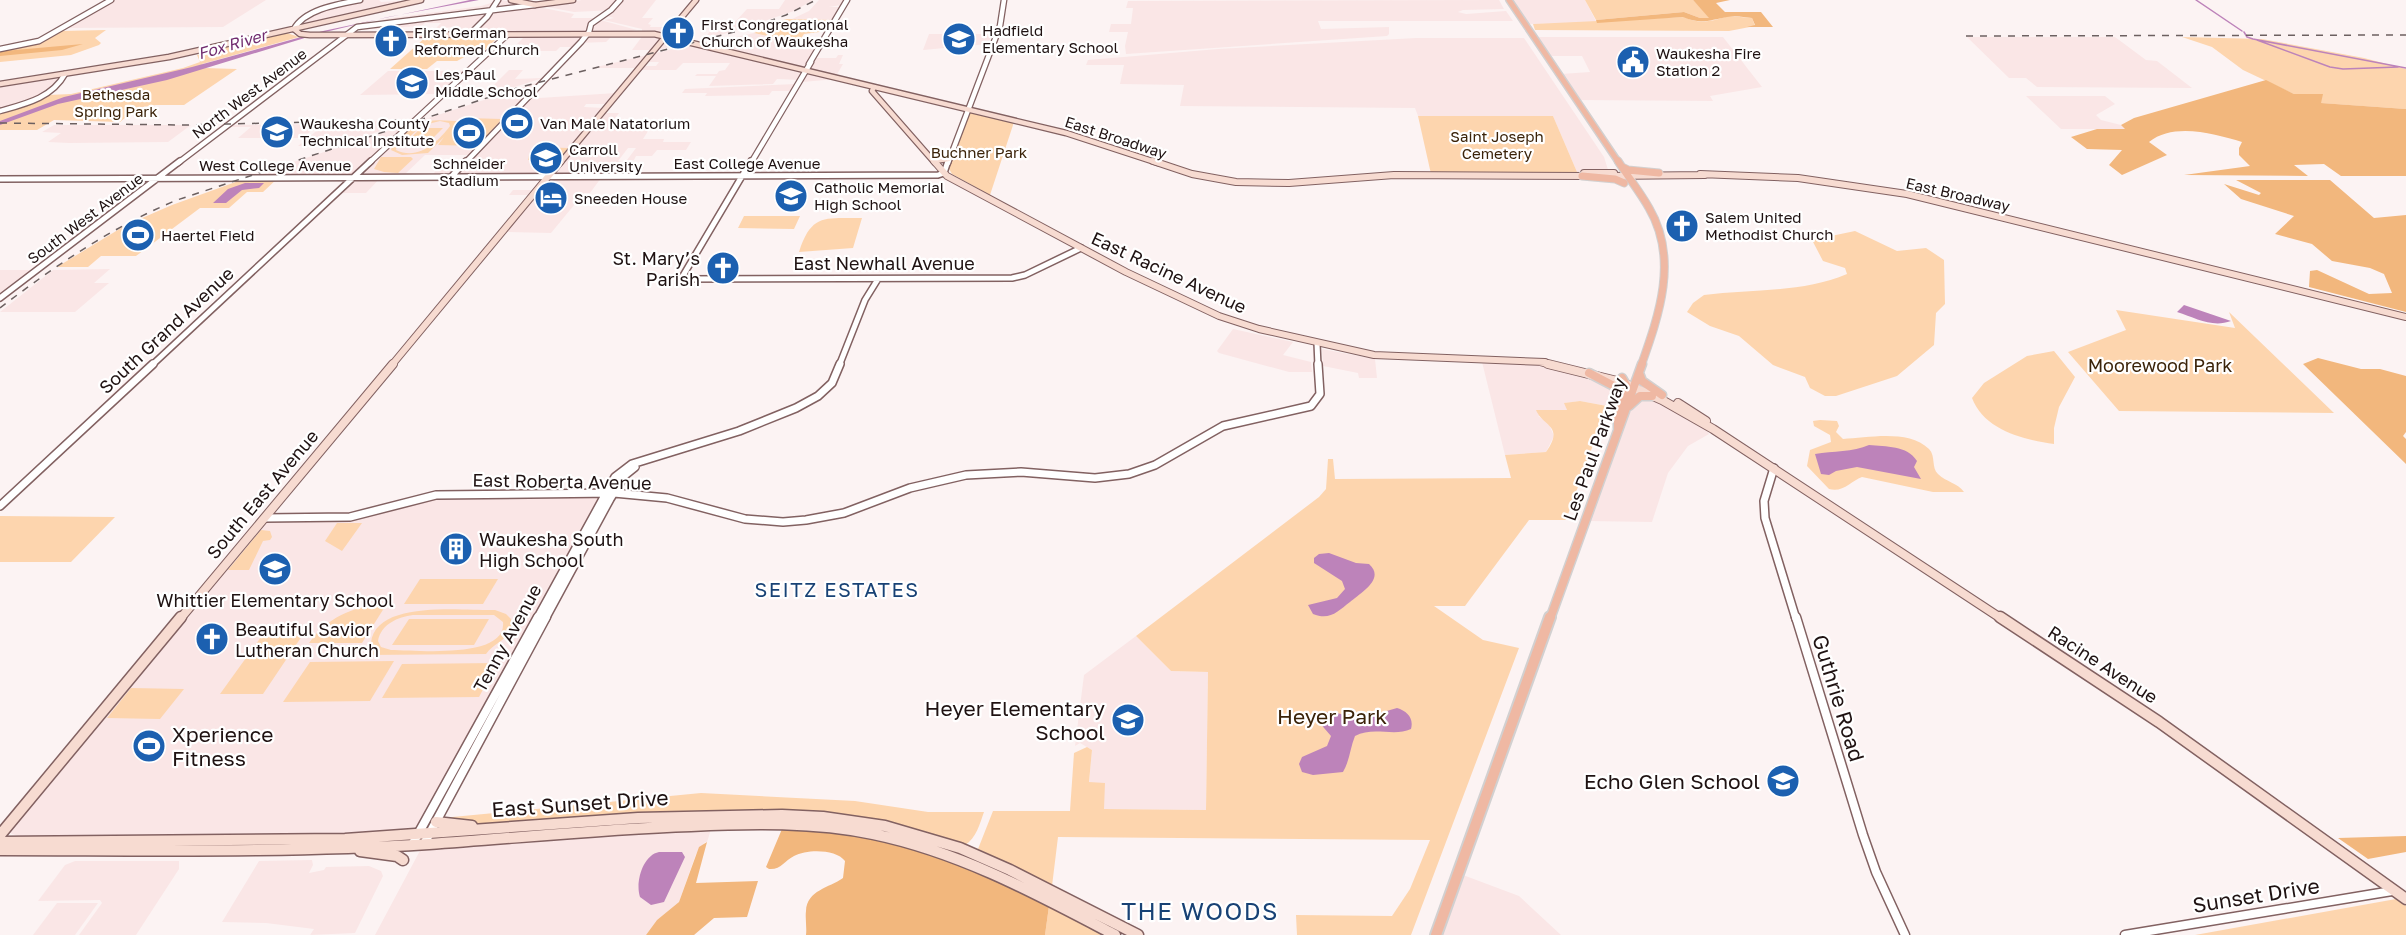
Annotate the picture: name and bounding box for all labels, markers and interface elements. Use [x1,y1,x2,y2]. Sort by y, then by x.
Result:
church icon: First Congregational Church of Waukesha [660,15,696,51]
place label: First Congregational Church of Waukesha [701,15,849,50]
school or university icon: Hadfield Elementary School [941,21,977,57]
place label: Hadfield Elementary School [982,21,1118,56]
church icon: First German Reformed Church [373,23,409,59]
place label: First German Reformed Church [414,23,539,58]
water label: Fox River [195,24,271,63]
street label: North West Avenue [188,44,310,142]
public building icon: Waukesha Fire Station 2 [1615,44,1651,80]
place label: Waukesha Fire Station 2 [1656,44,1761,79]
school or university icon: Les Paul Middle School [394,65,430,101]
place label: Les Paul Middle School [435,65,537,100]
park label: Bethesda Spring Park [74,85,158,120]
sports icon: Van Male Natatorium [499,105,535,141]
street label: East Broadway [1063,112,1170,162]
school or university icon: Waukesha County Technical Institute [259,114,295,150]
place label: Waukesha County Technical Institute [300,114,434,149]
place label: Van Male Natatorium [540,114,690,132]
sports icon: Schneider Stadium [451,115,487,151]
park label: Saint Joseph Cemetery [1450,127,1544,162]
school or university icon: Carroll University [528,140,564,176]
place label: Carroll University [569,140,643,175]
park label: Buchner Park [931,143,1028,161]
place label: Schneider Stadium [433,154,506,189]
street label: East College Avenue [673,154,821,172]
street label: West College Avenue [199,156,351,174]
street label: South West Avenue [24,169,146,267]
street label: East Broadway [1904,173,2012,215]
school or university icon: Catholic Memorial High School [773,178,809,214]
place label: Catholic Memorial High School [814,178,945,213]
hotel icon: Sneeden House [533,180,569,216]
place label: Sneeden House [574,189,688,207]
church icon: Salem United Methodist Church [1664,208,1700,244]
place label: Salem United Methodist Church [1705,208,1833,243]
sports icon: Haertel Field [120,217,156,253]
place label: Haertel Field [161,226,255,244]
street label: East Racine Avenue [1088,226,1250,318]
place label: St. Mary’s Parish [613,247,700,290]
church icon: St. Mary’s Parish [705,250,741,286]
street label: East Newhall Avenue [793,252,975,274]
street label: South Grand Avenue [94,262,238,398]
park label: Moorewood Park [2088,354,2232,376]
street label: Les Paul Parkway [1558,374,1630,524]
street label: South East Avenue [202,425,322,563]
street label: East Roberta Avenue [472,468,652,494]
place label: Waukesha South High School [479,528,624,571]
building icon: Waukesha South High School [438,531,474,567]
school or university icon: Whittier Elementary School [257,551,293,587]
district label: SEITZ ESTATES [755,577,919,601]
street label: Tenny Avenue [468,580,546,696]
place label: Whittier Elementary School [156,589,394,611]
place label: Beautiful Savior Lutheran Church [235,618,379,661]
street label: Racine Avenue [2044,620,2162,708]
church icon: Beautiful Savior Lutheran Church [194,621,230,657]
street label: Guthrie Road [1807,631,1871,765]
place label: Heyer Elementary School [925,695,1105,745]
school or university icon: Heyer Elementary School [1110,702,1146,738]
park label: Heyer Park [1277,703,1387,729]
place label: Xperience Fitness [172,721,274,771]
sports icon: Xperience Fitness [131,728,167,764]
school or university icon: Echo Glen School [1765,763,1801,799]
place label: Echo Glen School [1584,768,1760,794]
street label: East Sunset Drive [491,784,669,822]
street label: Sunset Drive [2191,872,2321,918]
district label: THE WOODS [1121,896,1279,925]

